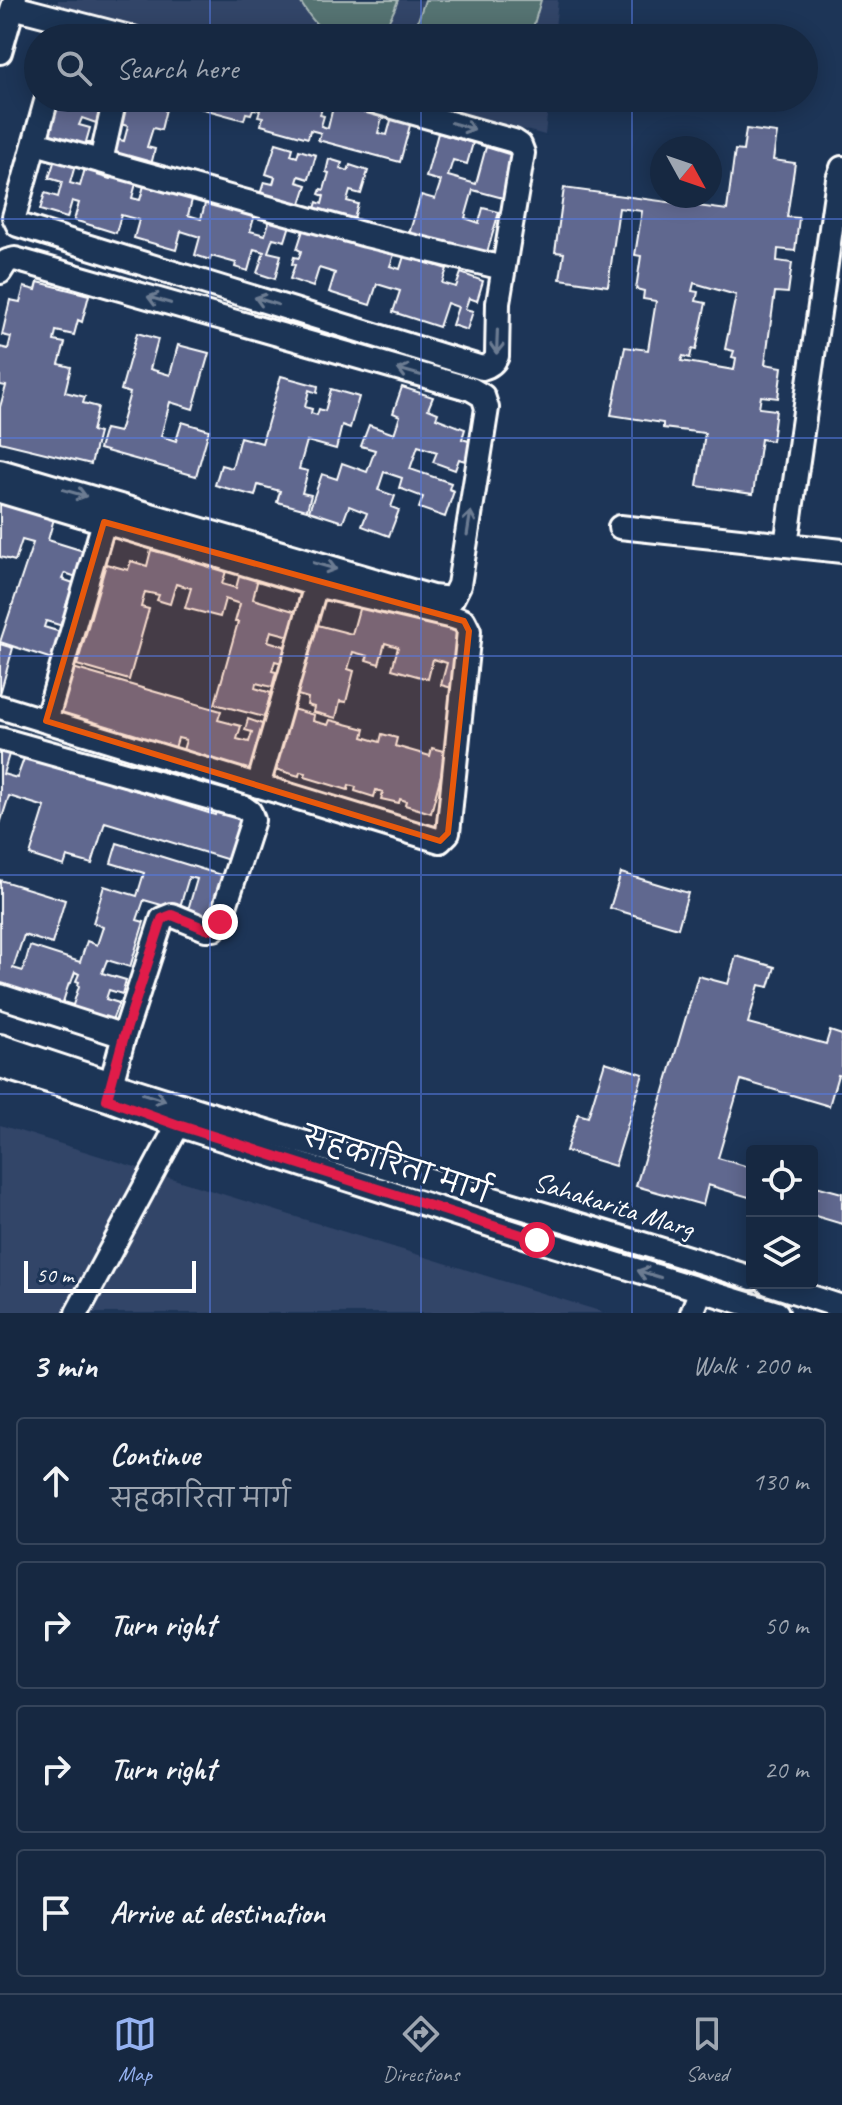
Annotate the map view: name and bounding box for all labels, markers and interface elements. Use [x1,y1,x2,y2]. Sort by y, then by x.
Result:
search box [24,24,818,112]
icon: search [52,46,96,90]
text: Search here [116,49,238,87]
one-way arrow [450,119,476,134]
north arrow [650,136,722,208]
one-way arrow [147,292,173,307]
one-way arrow [254,293,279,308]
one-way arrow [489,328,504,355]
one-way arrow [397,363,423,378]
one-way arrow [61,486,87,501]
one-way arrow [462,511,477,536]
one-way arrow [311,559,337,574]
route end [202,904,238,940]
one-way arrow [140,1090,166,1105]
street label: सहकारिता मार्ग [297,1112,498,1212]
map controls [746,1145,818,1289]
button: locate [746,1145,818,1217]
street label: Sahakarita Marg [529,1164,700,1246]
button: layers [746,1217,818,1289]
route start [519,1222,555,1258]
scale bar [24,1257,196,1293]
text: 50 m [36,1261,73,1289]
one-way arrow [636,1266,662,1281]
text: 3 min [32,1344,97,1387]
text: Walk · 200 m [693,1349,810,1382]
text: Continue [110,1436,200,1474]
icon: ahead [34,1459,78,1503]
text: 130 m [752,1465,808,1498]
text: सहकारिता मार्ग [110,1482,291,1515]
icon: right [34,1603,78,1647]
text: Turn right [110,1606,215,1644]
text: 50 m [764,1609,808,1642]
icon: right [34,1747,78,1791]
text: Turn right [110,1750,215,1788]
text: 20 m [764,1753,808,1786]
icon: arrive [34,1891,78,1935]
text: Arrive at destination [110,1894,325,1932]
tab: Map [113,2012,157,2088]
tab: Directions [383,2012,459,2088]
tab: Saved [685,2012,729,2088]

